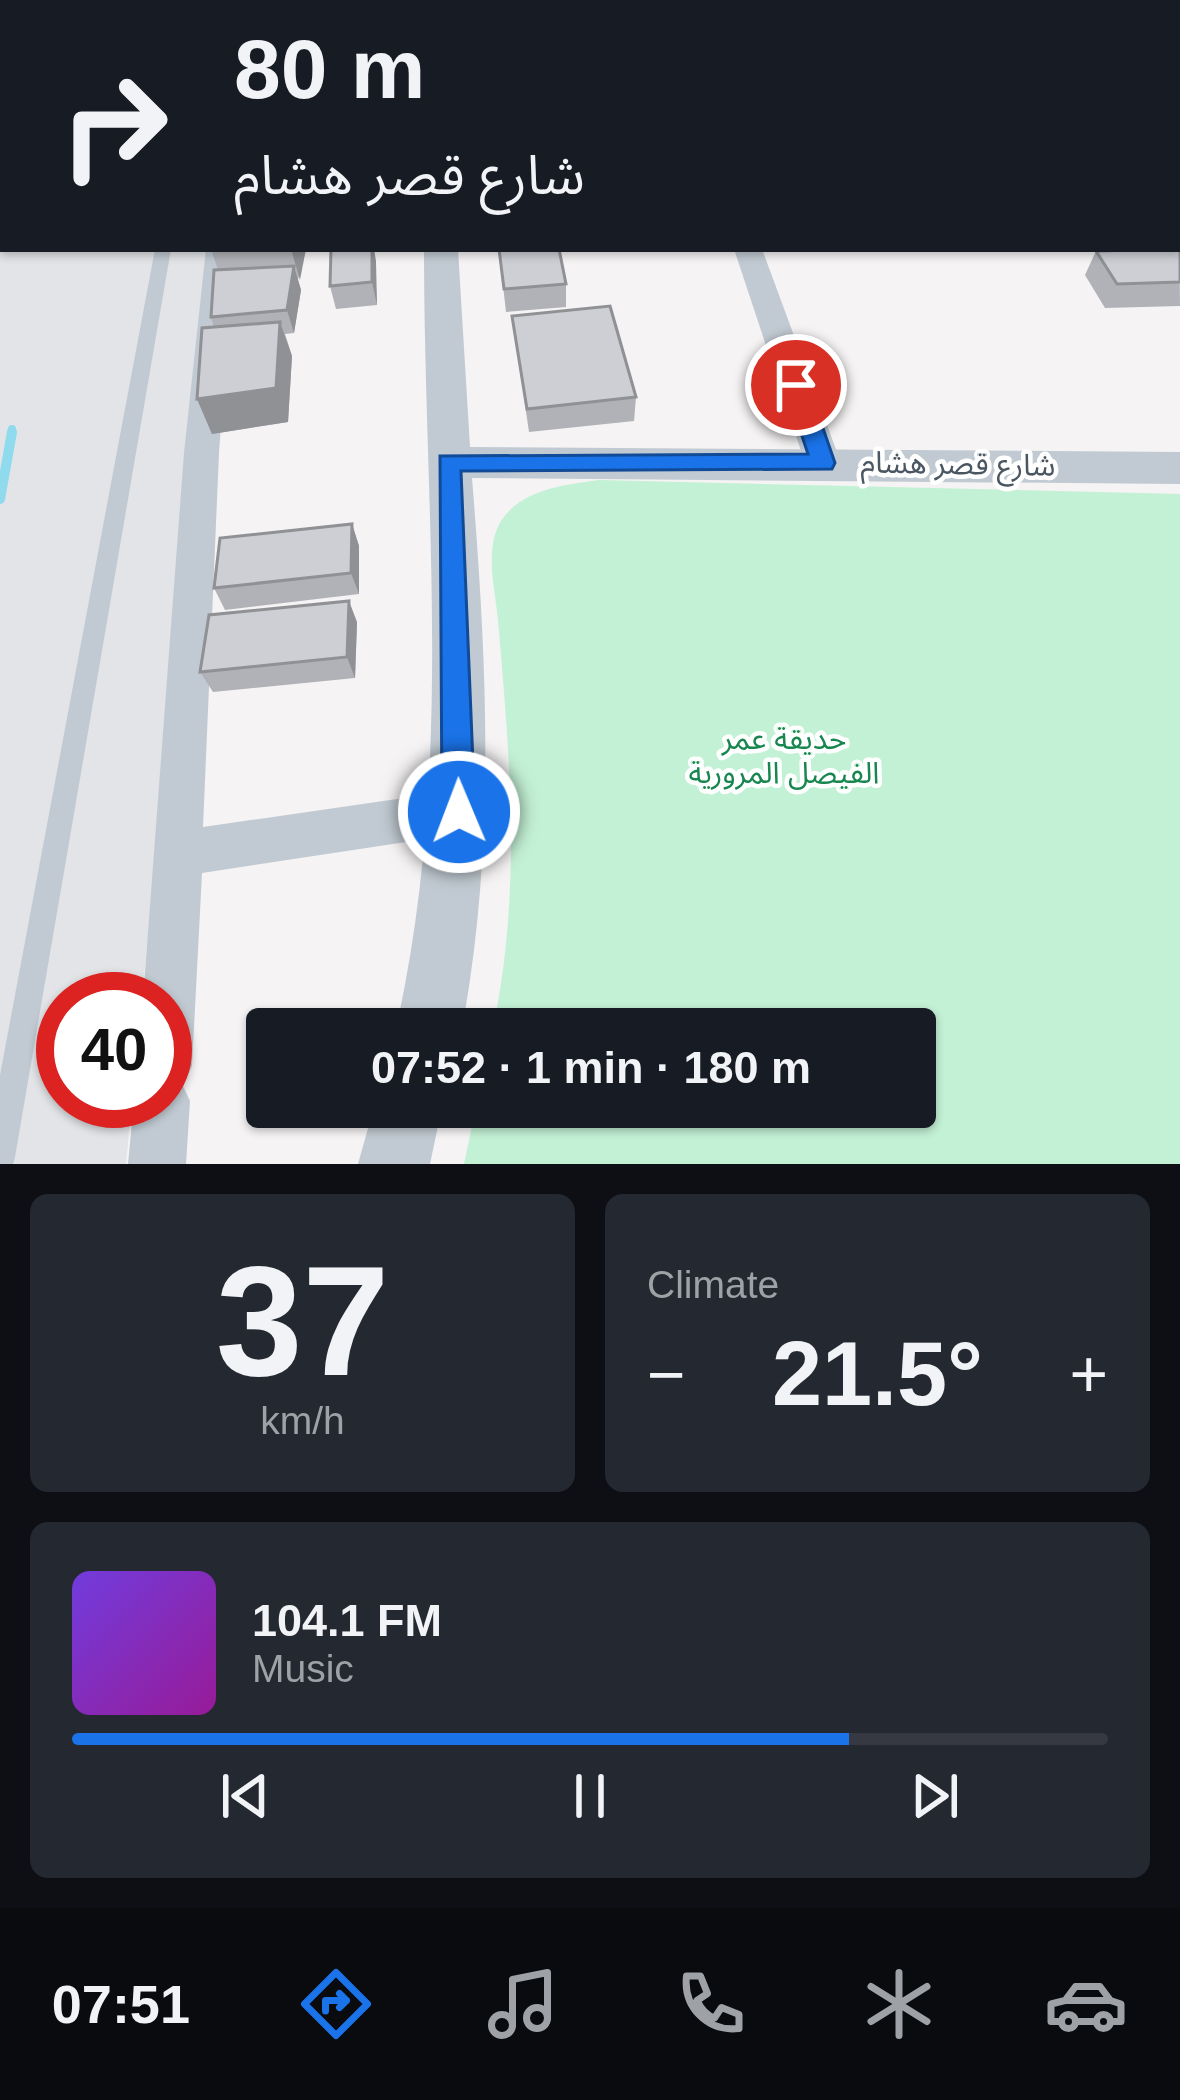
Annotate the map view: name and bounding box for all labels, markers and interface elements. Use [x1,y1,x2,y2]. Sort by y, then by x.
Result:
text: 80 m [234,22,425,116]
icon: right [36,48,192,204]
text: شارع قصر هشام [234,145,585,205]
pin [745,334,847,436]
icon: arrive [763,352,829,418]
street label: شارع قصر هشام [860,445,1056,488]
park label: حديقة عمر الفيصل المرورية [689,722,879,790]
position arrow [396,749,522,875]
speed limit sign: 40 [36,972,192,1128]
text: 07:52 · 1 min · 180 m [371,1042,811,1093]
text: 37 [216,1234,389,1408]
text: Climate [647,1263,779,1306]
text: 21.5° [772,1324,983,1424]
text: − [647,1337,686,1411]
text: + [1069,1337,1108,1411]
text: km/h [260,1399,345,1442]
text: 104.1 FM [252,1595,442,1646]
text: Music [252,1647,354,1690]
icon: previous [212,1763,278,1829]
icon: pause [557,1763,623,1829]
icon: next [902,1763,968,1829]
icon: directions [294,1962,378,2046]
icon: music [481,1962,565,2046]
icon: phone [669,1962,753,2046]
icon: climate [857,1962,941,2046]
icon: car [1044,1962,1128,2046]
text: 07:51 [52,1974,190,2034]

